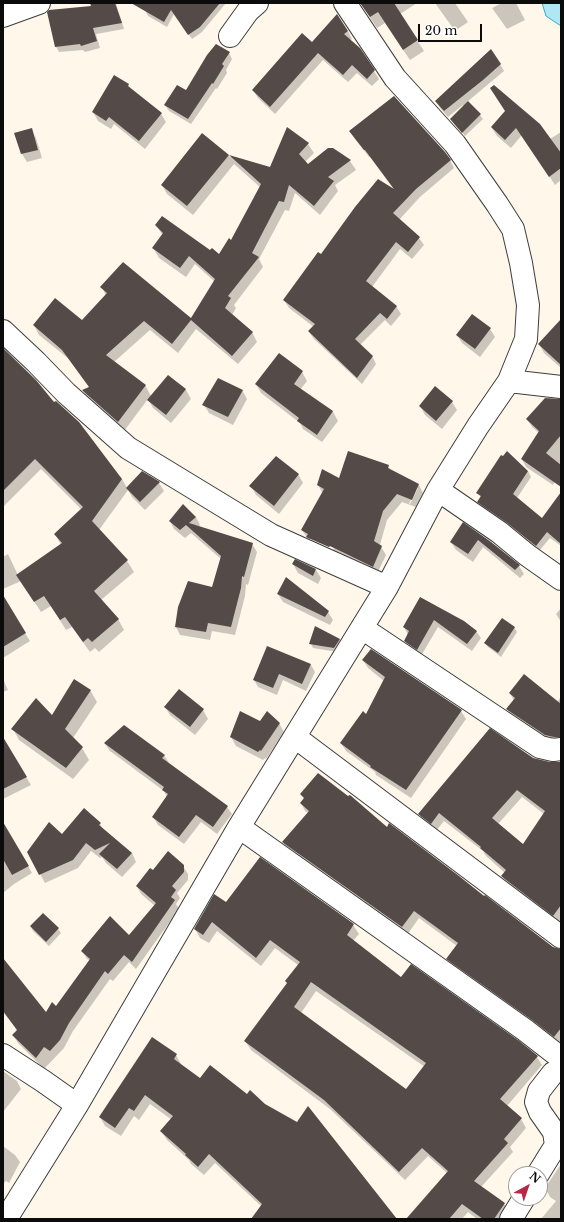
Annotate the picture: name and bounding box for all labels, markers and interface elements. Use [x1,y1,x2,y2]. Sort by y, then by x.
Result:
scale bar [420,16,484,42]
text: 20 m [425,23,457,38]
north arrow [508,1166,548,1206]
text: N [527,1169,544,1186]

